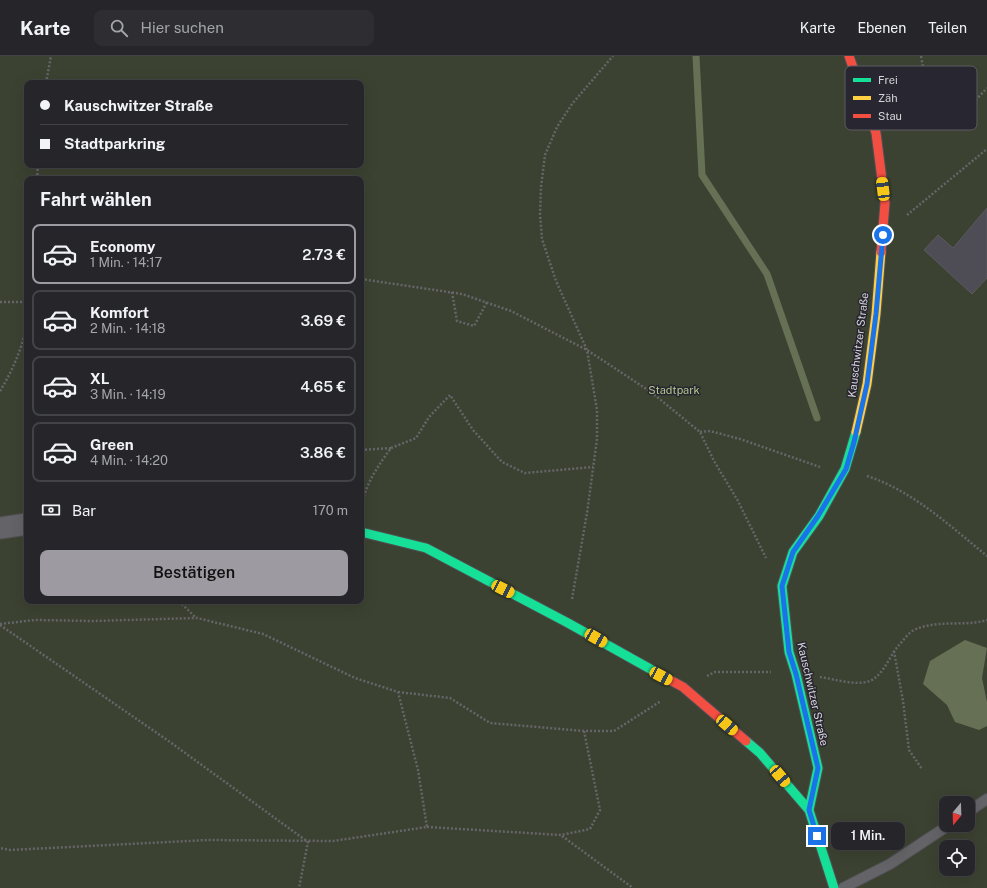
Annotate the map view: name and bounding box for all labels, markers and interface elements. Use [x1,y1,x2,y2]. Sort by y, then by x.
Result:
search box [94,10,374,46]
text: Karte [20,17,70,39]
icon: search [108,17,130,39]
text: Hier suchen [140,19,224,36]
text: Karte [800,20,835,36]
text: Ebenen [857,20,906,36]
text: Teilen [928,20,967,36]
legend [845,66,977,130]
text: Frei [878,74,898,86]
text: Zäh [878,92,898,104]
text: Kauschwitzer Straße [64,97,213,114]
text: Stau [878,110,902,122]
text: Stadtparkring [64,135,165,152]
car [876,176,890,202]
text: Fahrt wählen [40,189,152,210]
route start [874,226,892,244]
icon: car [42,236,78,272]
text: Economy [90,238,155,255]
text: 2.73 € [302,246,346,263]
text: 1 Min. · 14:17 [90,255,162,270]
street label: Kauschwitzer Straße [846,292,870,398]
icon: car [42,302,78,338]
text: Komfort [90,304,149,321]
text: 3.69 € [300,312,346,329]
text: 2 Min. · 14:18 [90,321,165,336]
icon: car [42,368,78,404]
text: XL [90,370,109,387]
text: 4.65 € [300,378,346,395]
park label: Stadtpark [648,384,700,396]
text: 3 Min. · 14:19 [90,387,166,402]
icon: car [42,434,78,470]
text: Green [90,436,134,453]
text: 3.86 € [300,444,346,461]
text: 4 Min. · 14:20 [90,453,168,468]
icon: cash [40,499,62,521]
text: Bar [72,502,96,519]
text: 170 m [313,503,348,518]
button: Bestätigen [40,550,348,596]
car [490,578,516,600]
car [583,627,609,649]
street label: Kauschwitzer Straße [795,641,831,747]
car [648,665,674,687]
car [714,713,740,737]
car [768,763,792,789]
north arrow [939,796,975,832]
map controls [939,796,975,876]
callout: 1 Min. [831,822,905,850]
route end [808,827,826,845]
text: 1 Min. [851,828,885,843]
button: locate [939,840,975,876]

